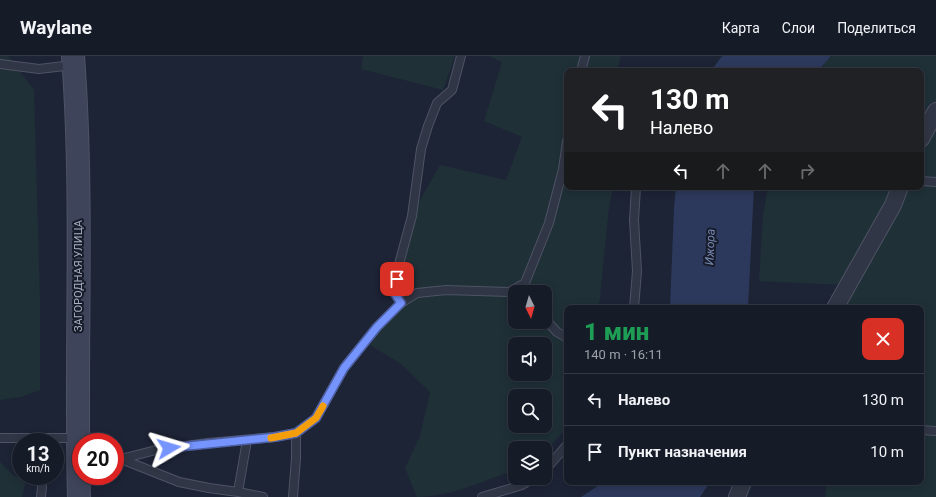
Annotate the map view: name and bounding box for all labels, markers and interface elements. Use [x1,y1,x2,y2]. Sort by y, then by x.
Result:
text: Waylane [20,16,92,39]
text: Карта [722,20,760,36]
text: Слои [782,20,815,36]
text: Поделиться [837,20,916,36]
text: 130 m [650,83,729,116]
icon: left [584,84,636,136]
text: Налево [650,117,713,138]
icon: left [670,160,692,182]
icon: ahead [712,160,734,182]
icon: ahead [754,160,776,182]
icon: right [796,160,818,182]
street label: ЗАГОРОДНАЯ УЛИЦА [72,219,85,332]
water label: Ижора [702,228,718,266]
pin [380,262,414,296]
icon: arrive [386,268,408,290]
north arrow [508,285,552,329]
map controls [508,285,552,485]
text: 1 мин [584,318,649,346]
button: close [862,318,904,360]
button: sound [508,337,552,381]
text: 140 m · 16:11 [584,347,663,362]
button: search [508,389,552,433]
icon: left [584,389,606,411]
text: Налево [618,391,670,409]
text: 130 m [862,391,904,409]
position arrow [148,427,190,469]
speed limit sign: 20 [72,433,124,485]
button: layers [508,441,552,485]
icon: arrive [584,441,606,463]
text: 13 [27,442,49,466]
text: Пункт назначения [618,443,747,461]
text: 10 m [870,443,904,461]
text: km/h [26,463,50,474]

